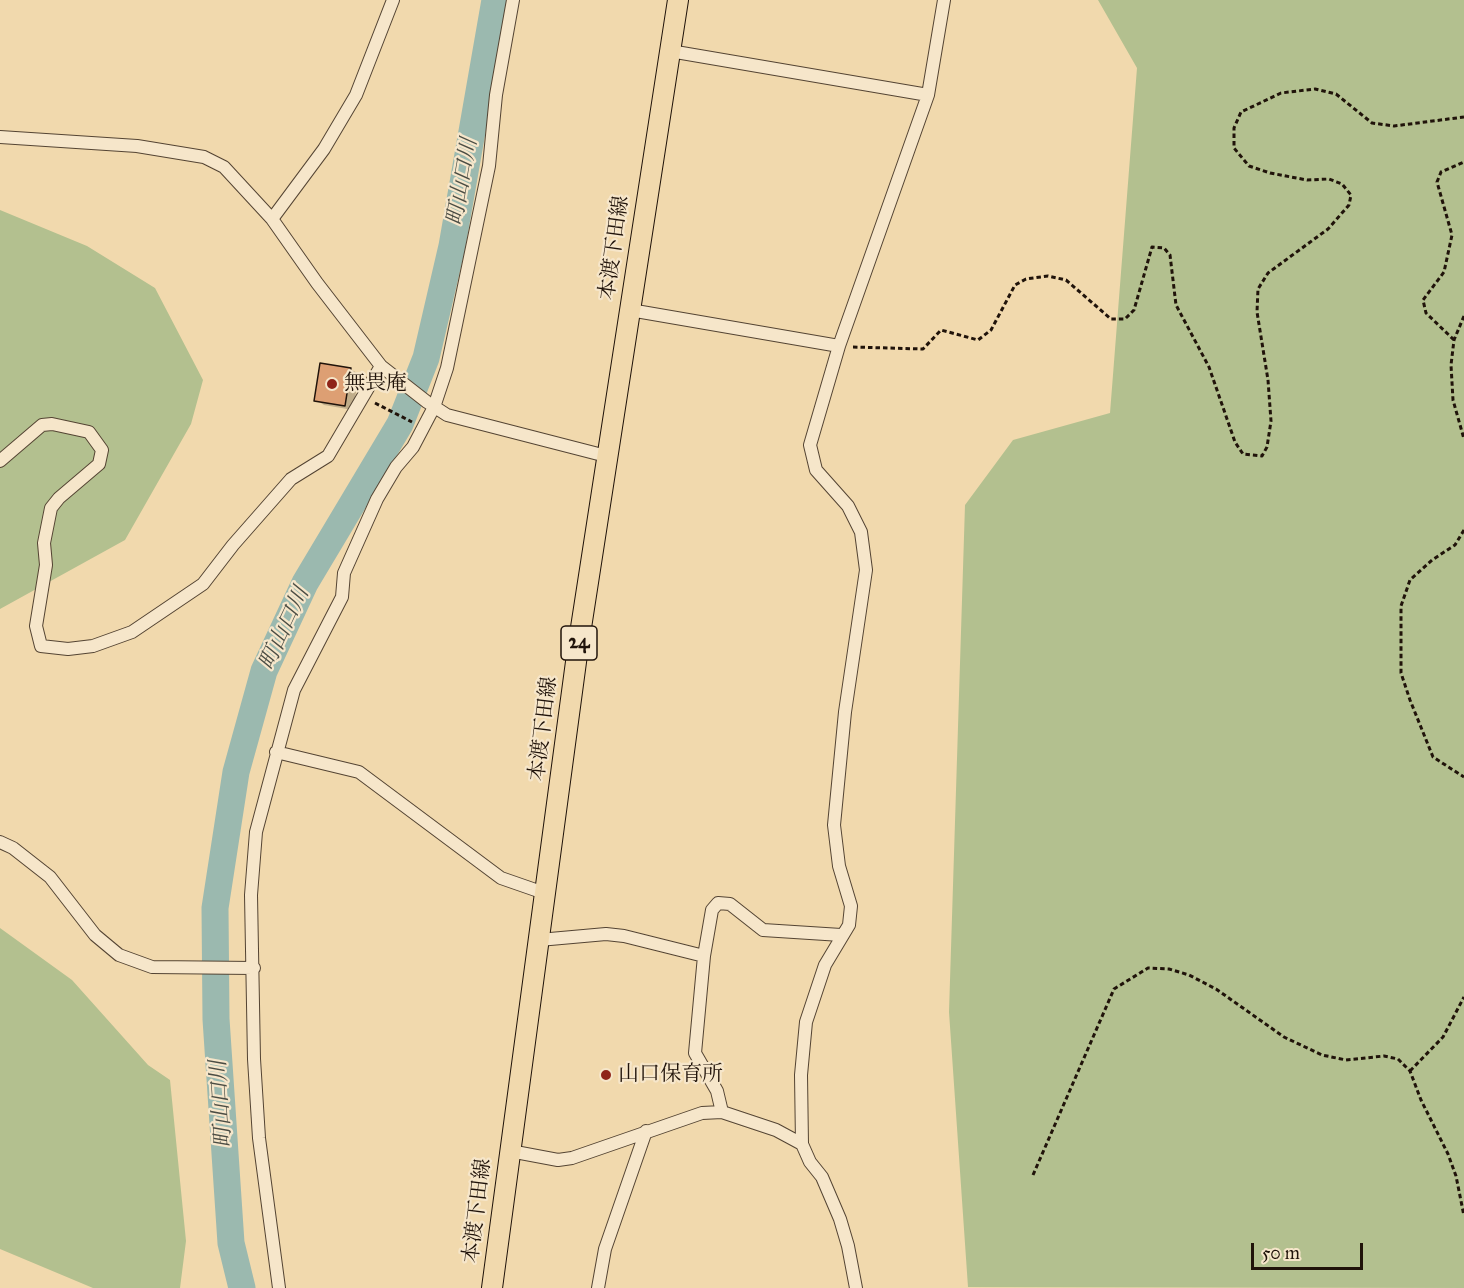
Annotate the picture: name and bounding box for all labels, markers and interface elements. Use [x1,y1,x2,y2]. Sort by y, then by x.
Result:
water label: 町山口川 [442,136,484,228]
street label: 本渡下田線 [595,194,635,302]
place label: 無畏庵 [344,371,407,397]
marker: 無畏庵 [325,377,339,391]
water label: 町山口川 [254,584,316,674]
road number: 24 [561,626,597,660]
street label: 本渡下田線 [525,675,563,783]
water label: 町山口川 [206,1059,238,1149]
place label: 山口保育所 [618,1062,723,1088]
marker: 山口保育所 [599,1068,613,1082]
street label: 本渡下田線 [459,1157,497,1265]
scale bar [1254,1231,1366,1269]
text: 50 m [1262,1242,1300,1264]

